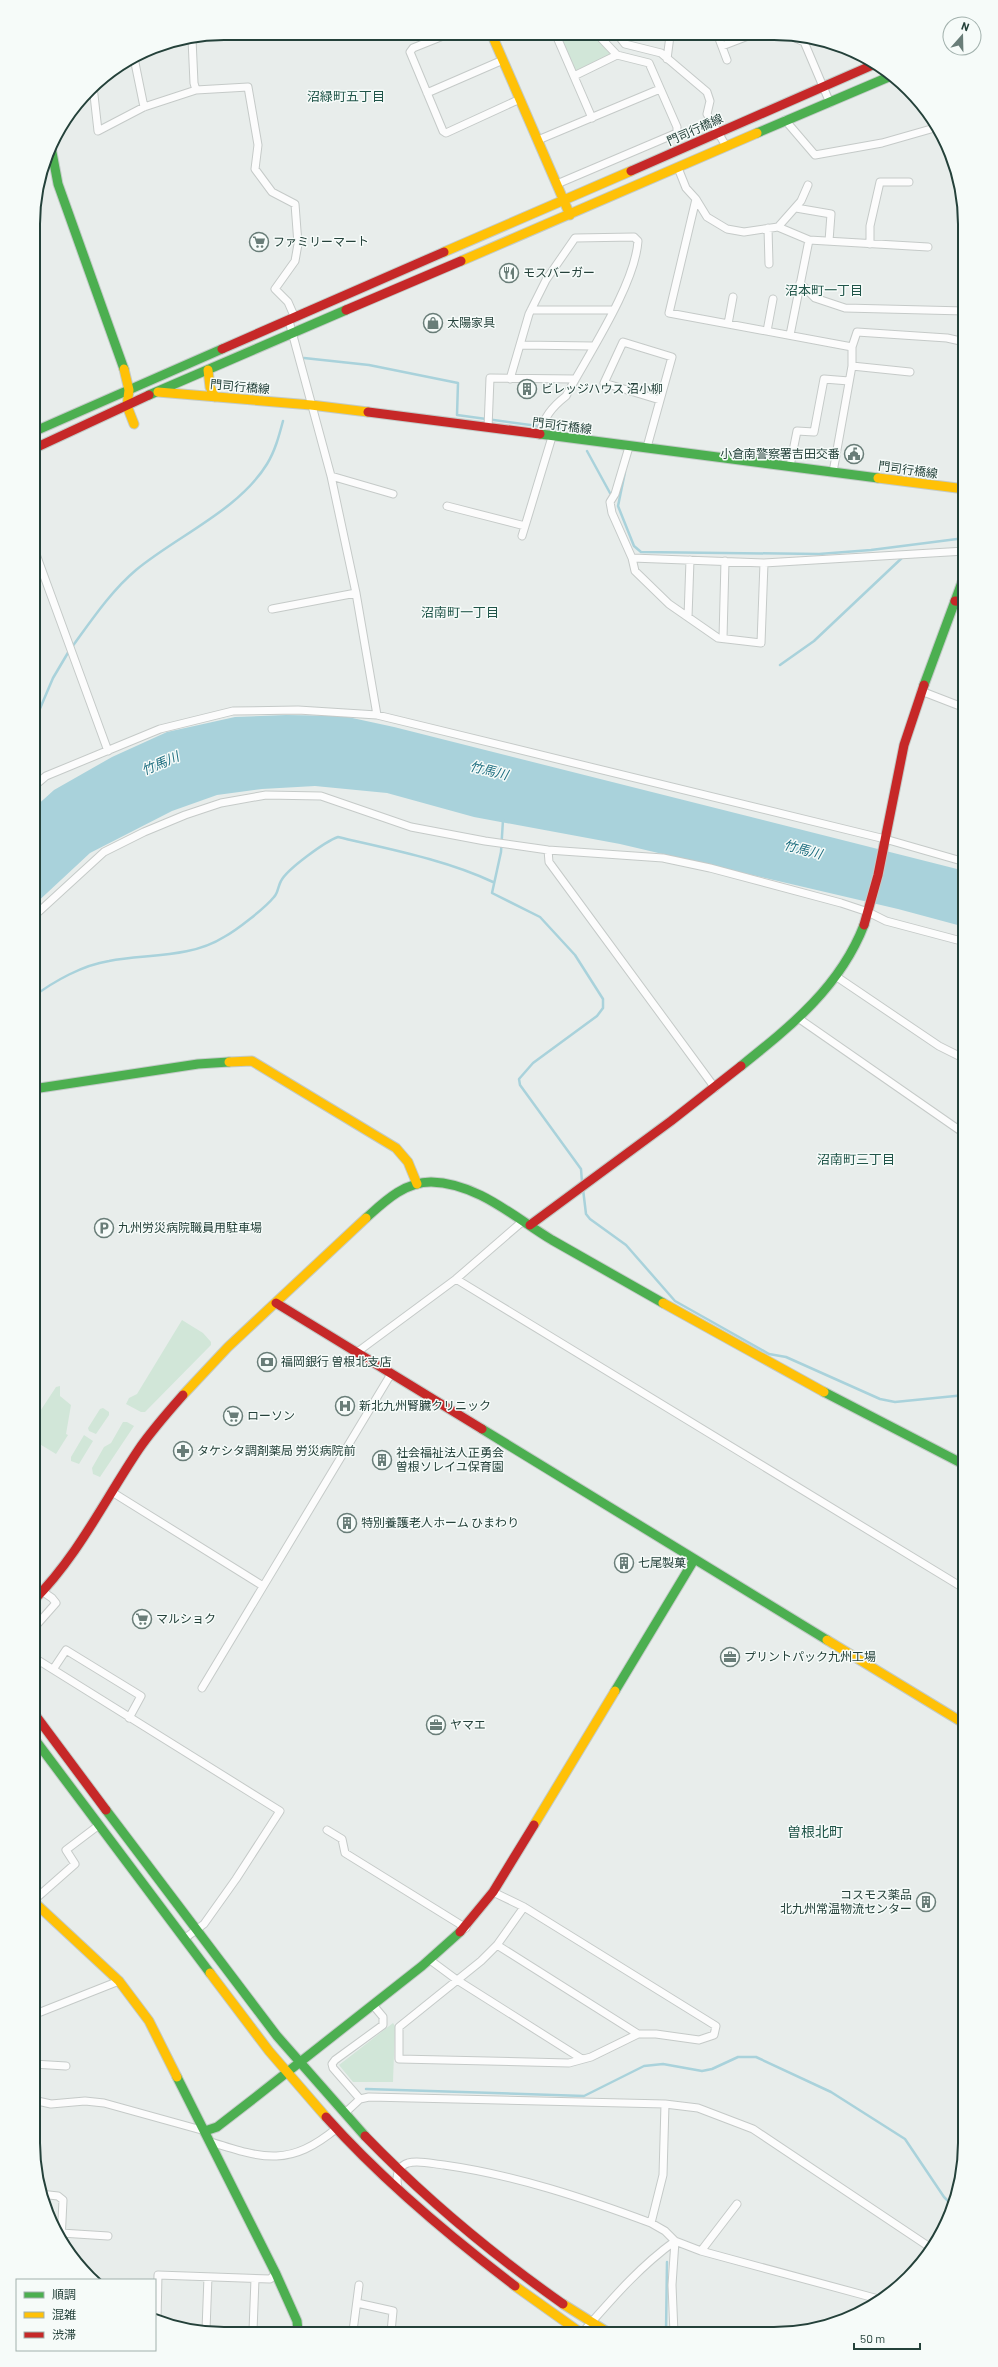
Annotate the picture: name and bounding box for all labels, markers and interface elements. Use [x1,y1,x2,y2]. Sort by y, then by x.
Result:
north arrow [942,16,982,56]
text: N [960,19,971,33]
district label: 沼緑町五丁目 [307,88,385,104]
street label: 門司行橋線 [664,110,725,148]
supermarket icon: ファミリーマート [248,231,270,253]
place label: ファミリーマート [273,234,369,248]
restaurant icon: モスバーガー [498,262,520,284]
place label: モスバーガー [523,265,595,279]
district label: 沼本町一丁目 [785,282,863,298]
shop icon: 太陽家具 [422,312,444,334]
place label: 太陽家具 [447,315,495,329]
street label: 門司行橋線 [210,376,271,396]
building icon: ビレッジハウス 沼小柳 [516,378,538,400]
place label: ビレッジハウス 沼小柳 [541,381,663,395]
street label: 門司行橋線 [531,414,593,436]
public building icon: 小倉南警察署吉田交番 [843,443,865,465]
place label: 小倉南警察署吉田交番 [720,446,840,460]
street label: 門司行橋線 [877,458,939,480]
district label: 沼南町一丁目 [421,604,499,620]
water label: 竹馬川 [139,747,183,778]
water label: 竹馬川 [468,758,512,783]
water label: 竹馬川 [782,836,826,862]
district label: 沼南町三丁目 [817,1151,895,1167]
parking icon: 九州労災病院職員用駐車場 [93,1217,115,1239]
place label: 九州労災病院職員用駐車場 [118,1220,262,1234]
bank icon: 福岡銀行 曽根北支店 [256,1351,278,1373]
place label: 福岡銀行 曽根北支店 [281,1354,391,1368]
hospital icon: 新北九州腎臓クリニック [334,1395,356,1417]
place label: 新北九州腎臓クリニック [359,1398,491,1412]
supermarket icon: ローソン [222,1405,244,1427]
place label: ローソン [247,1408,295,1422]
pharmacy icon: タケシタ調剤薬局 労災病院前 [172,1440,194,1462]
place label: タケシタ調剤薬局 労災病院前 [197,1443,355,1457]
place label: 社会福祉法人正勇会 曽根ソレイユ保育園 [396,1445,504,1473]
building icon: 社会福祉法人正勇会 曽根ソレイユ保育園 [371,1449,393,1471]
building icon: 特別養護老人ホーム ひまわり [336,1512,358,1534]
place label: 特別養護老人ホーム ひまわり [361,1515,519,1529]
building icon: 七尾製菓 [613,1552,635,1574]
place label: 七尾製菓 [638,1555,686,1569]
supermarket icon: マルショク [131,1608,153,1630]
place label: マルショク [156,1611,216,1625]
office icon: プリントパック九州工場 [719,1646,741,1668]
place label: プリントパック九州工場 [744,1649,876,1663]
office icon: ヤマエ [425,1714,447,1736]
place label: ヤマエ [450,1717,486,1731]
district label: 曽根北町 [787,1823,843,1840]
place label: コスモス薬品 北九州常温物流センター [780,1887,912,1915]
building icon: コスモス薬品 北九州常温物流センター [915,1891,937,1913]
legend [16,2279,156,2351]
text: 順調 [52,2287,76,2301]
text: 混雑 [52,2307,76,2321]
scale bar [854,2325,920,2351]
text: 渋滞 [52,2327,76,2341]
text: 50 m [860,2331,885,2345]

